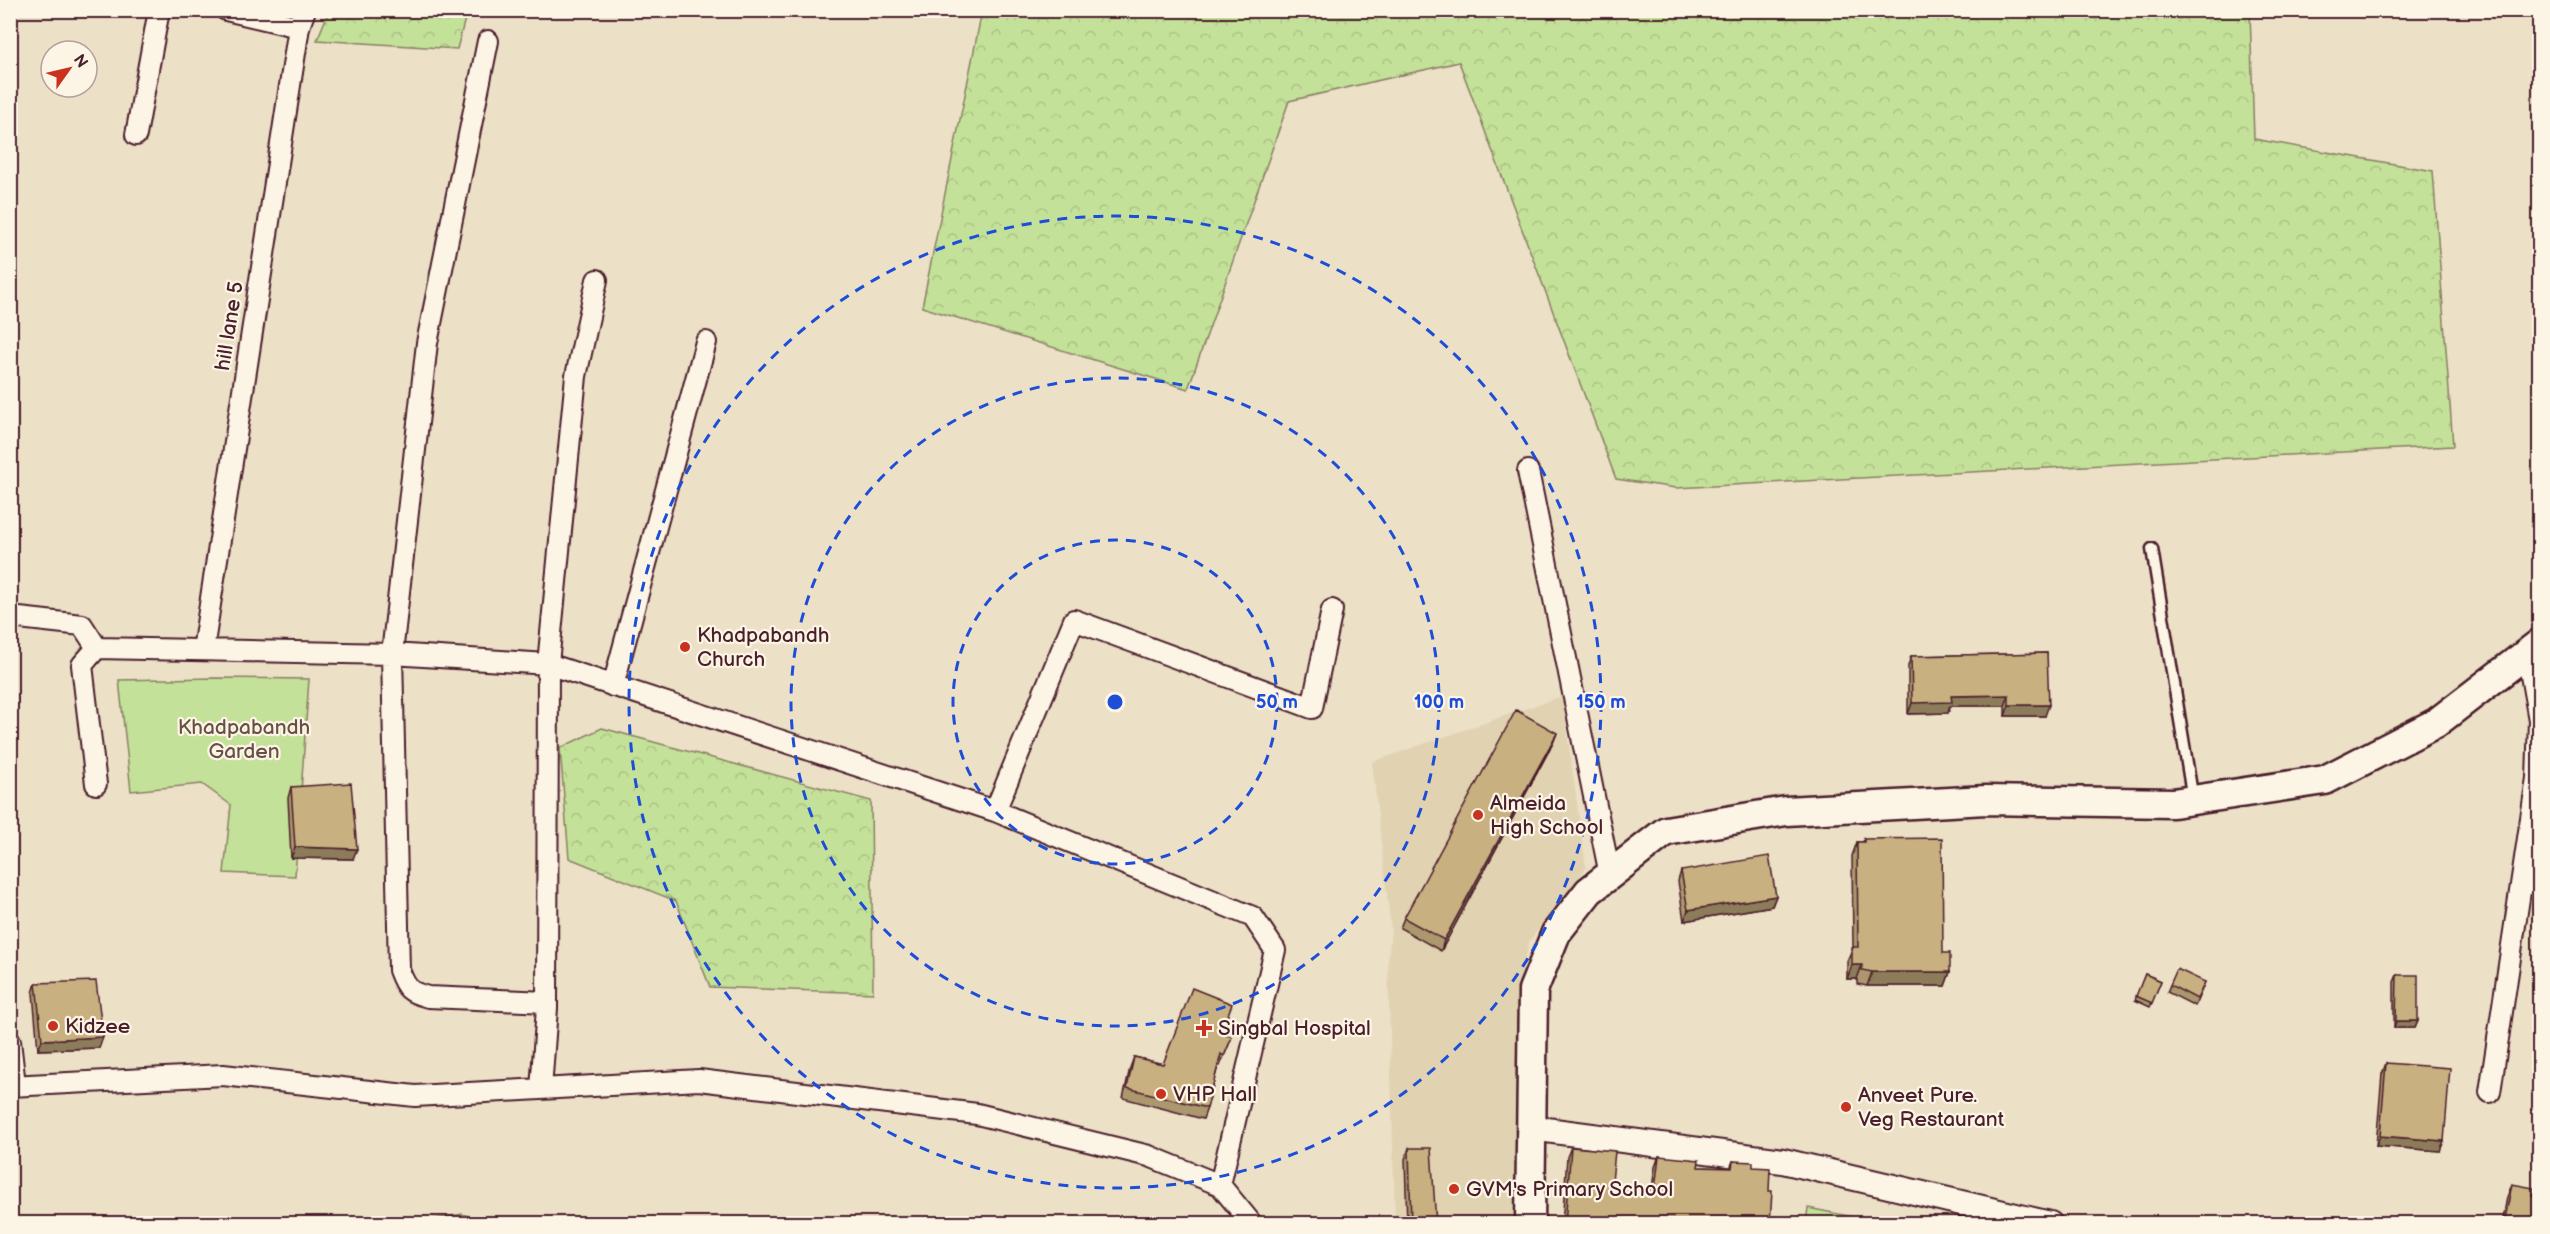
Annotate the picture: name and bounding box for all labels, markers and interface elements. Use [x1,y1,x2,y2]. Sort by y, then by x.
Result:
north arrow [39,39,99,99]
text: N [69,51,91,72]
street label: hill lane 5 [210,280,249,372]
place label: Khadpabandh Church [697,623,829,672]
marker: Khadpabandh Church [678,640,692,654]
centre of rings [1105,692,1125,712]
text: 50 m [1256,692,1298,713]
text: 100 m [1414,692,1464,713]
text: 150 m [1576,692,1626,713]
park label: Khadpabandh Garden [178,715,310,764]
place label: Almeida High School [1490,791,1603,840]
marker: Almeida High School [1471,808,1485,822]
place label: Kidzee [65,1014,130,1039]
place label: Singbal Hospital [1218,1016,1371,1041]
marker: Kidzee [46,1019,60,1033]
marker: Singbal Hospital [1195,1019,1213,1037]
place label: VHP Hall [1173,1082,1257,1107]
place label: Anveet Pure. Veg Restaurant [1858,1083,2005,1132]
marker: VHP Hall [1154,1087,1168,1101]
marker: Anveet Pure. Veg Restaurant [1839,1100,1853,1114]
place label: GVM's Primary School [1466,1177,1673,1202]
marker: GVM's Primary School [1447,1182,1461,1196]

